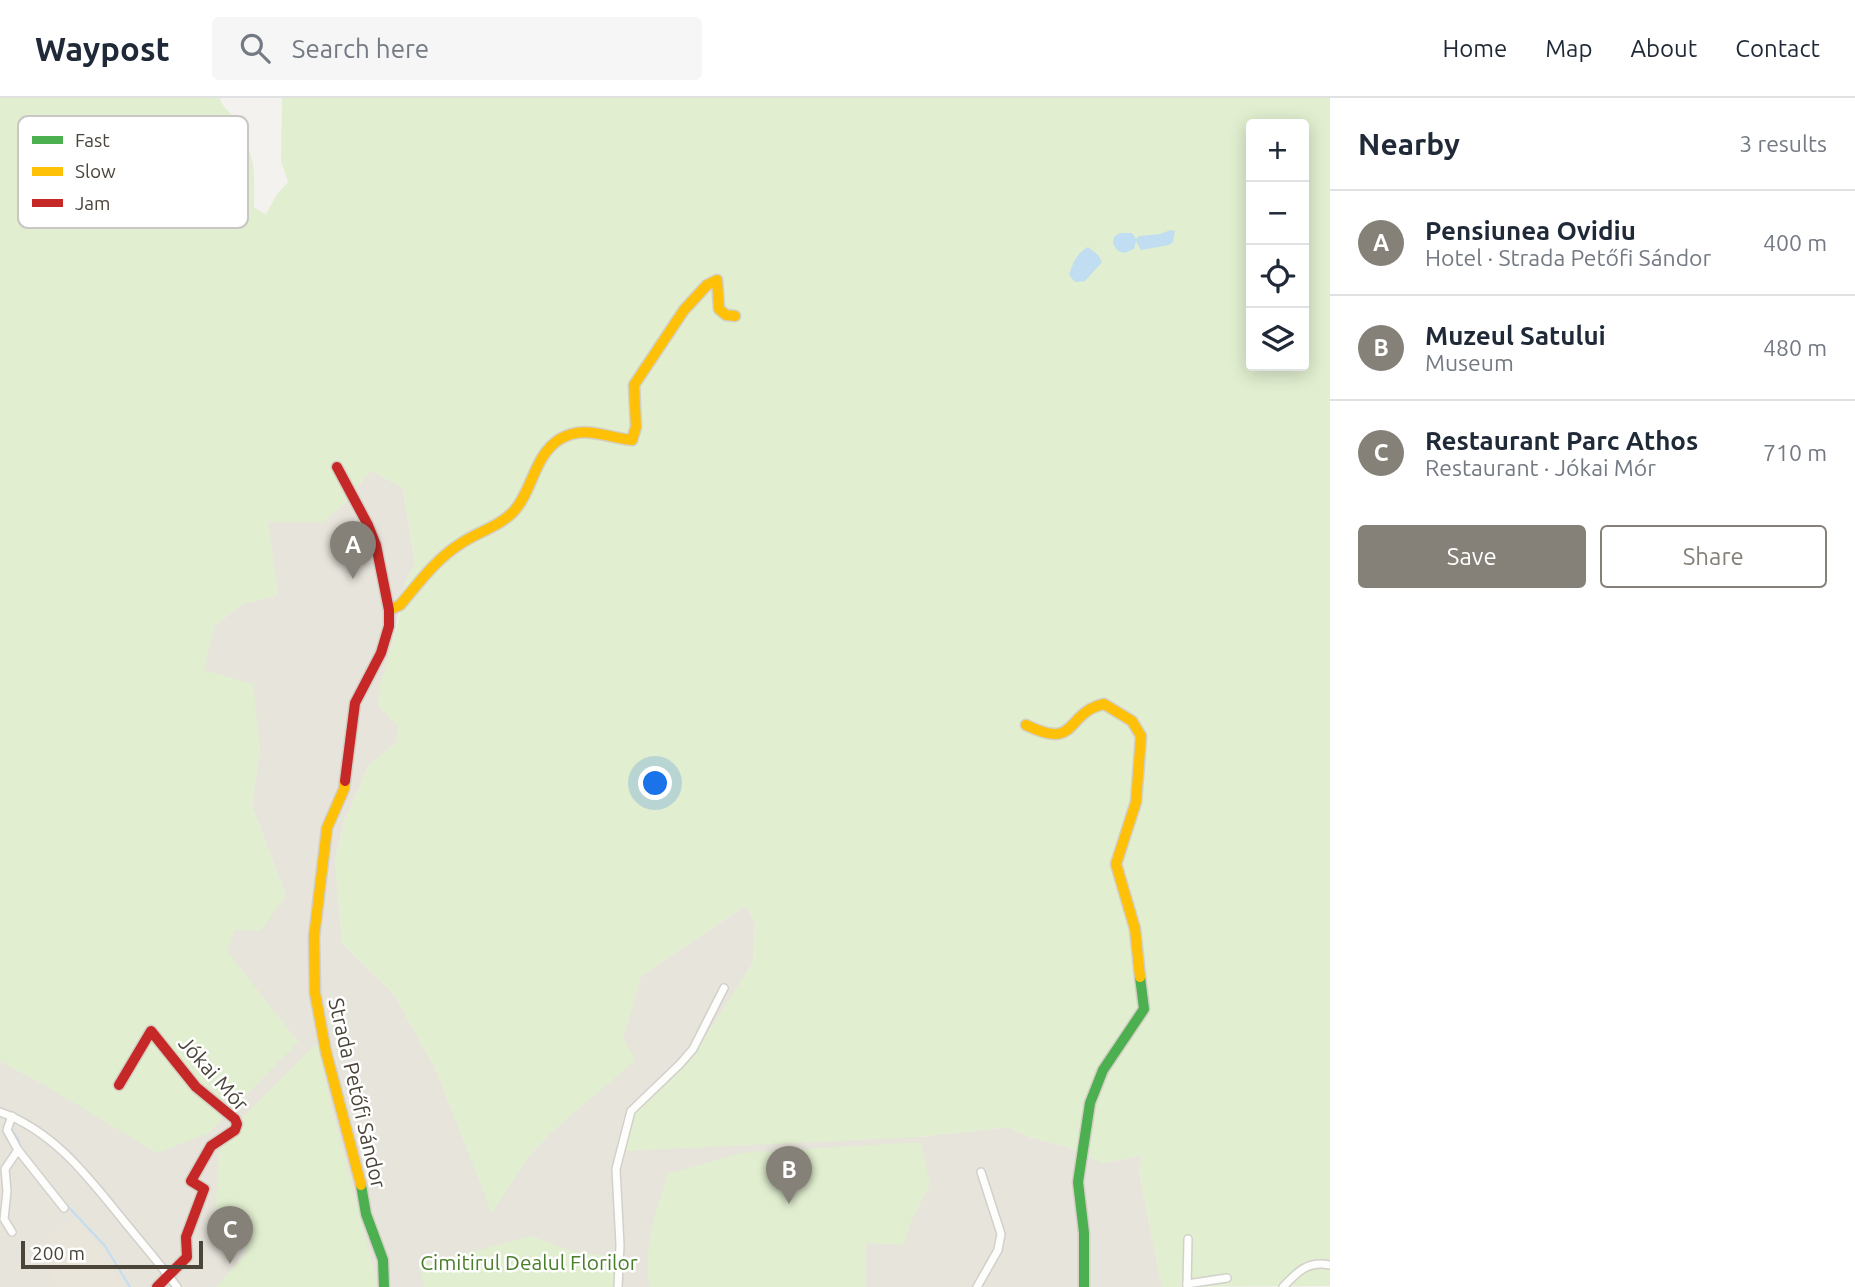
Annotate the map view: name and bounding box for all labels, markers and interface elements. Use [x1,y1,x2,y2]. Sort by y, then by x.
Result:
search box [212,17,702,80]
icon: search [236,29,274,67]
text: Waypost [35,30,170,67]
text: Search here [292,34,429,63]
text: Home [1442,35,1507,62]
text: Map [1545,35,1592,62]
text: About [1630,35,1697,62]
text: Contact [1735,35,1820,62]
legend [18,116,248,228]
map controls [1246,119,1309,371]
button: + [1246,119,1309,182]
text: Nearby [1358,127,1460,161]
text: Fast [75,129,110,151]
text: 3 results [1739,131,1827,156]
text: Slow [75,160,116,182]
button: − [1246,182,1309,245]
text: Jam [75,192,111,214]
text: Pensiunea Ovidiu [1425,216,1636,245]
text: A [1373,230,1389,255]
text: 400 m [1763,230,1827,255]
button: locate [1246,245,1309,308]
text: Hotel · Strada Petőfi Sándor [1425,245,1711,270]
button: layers [1246,308,1309,371]
text: Muzeul Satului [1425,321,1606,350]
text: B [1373,335,1389,360]
text: 480 m [1763,335,1827,360]
text: Museum [1425,350,1514,375]
text: Restaurant Parc Athos [1425,426,1698,455]
text: C [1374,440,1388,465]
text: 710 m [1763,440,1827,465]
text: Restaurant · Jókai Mór [1425,455,1656,480]
pin: A [330,521,376,579]
button: Save [1358,525,1586,588]
button: Share [1600,525,1827,588]
your location [638,766,672,800]
street label: Strada Petőfi Sándor [324,996,392,1190]
street label: Jókai Mór [174,1031,254,1115]
pin: B [766,1146,812,1204]
pin: C [207,1206,253,1264]
scale bar [21,1238,203,1270]
text: 200 m [32,1242,85,1264]
park label: Cimitirul Dealul Florilor [420,1250,638,1274]

